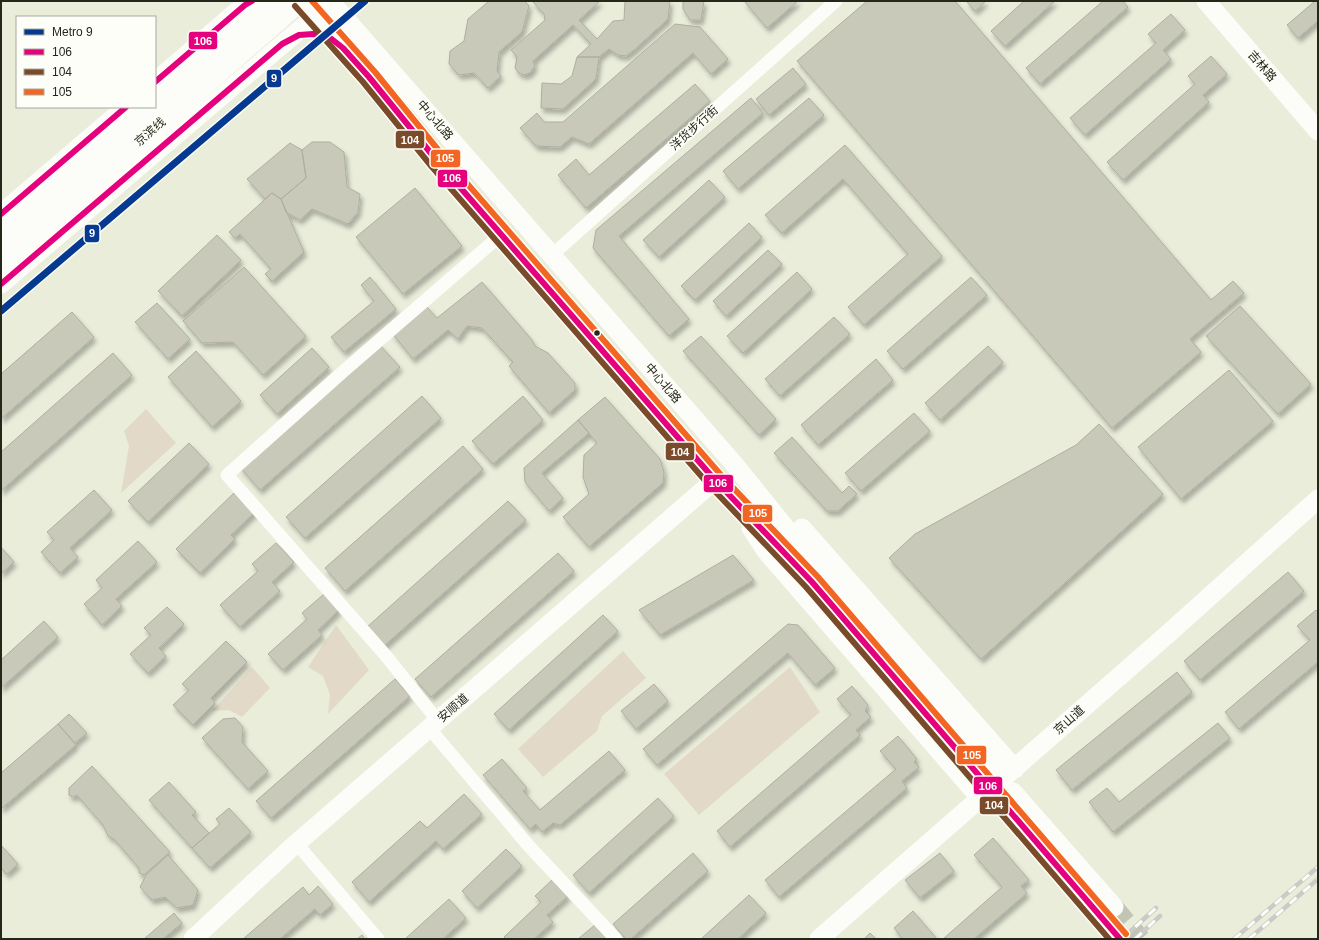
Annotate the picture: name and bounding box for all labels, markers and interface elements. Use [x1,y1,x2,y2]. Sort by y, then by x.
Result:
legend [16,16,156,108]
text: Metro 9 [52,25,93,39]
line badge: 106 [188,31,218,50]
text: 106 [194,35,212,47]
text: 106 [52,45,72,59]
street label: 吉林路 [1245,48,1279,84]
text: 104 [52,65,72,79]
line badge: 9 [266,69,282,88]
text: 9 [271,72,277,84]
text: 105 [52,85,72,99]
street label: 中心北路 [414,97,456,143]
street label: 洋货步行街 [667,103,721,153]
street label: 京滨线 [132,115,168,149]
line badge: 104 [395,130,425,149]
text: 104 [401,134,420,146]
line badge: 105 [430,149,461,168]
text: 105 [436,152,454,164]
line badge: 106 [437,169,468,188]
text: 106 [443,172,461,184]
line badge: 9 [84,224,100,243]
text: 9 [89,227,95,239]
unlabelled marker [592,328,602,338]
street label: 中心北路 [642,360,684,406]
line badge: 104 [665,442,695,461]
text: 104 [671,446,690,458]
line badge: 106 [703,474,734,493]
text: 106 [709,477,727,489]
line badge: 105 [742,504,773,523]
text: 105 [749,507,767,519]
street label: 安顺道 [435,691,471,725]
street label: 京山道 [1051,703,1087,737]
line badge: 105 [956,745,987,765]
text: 105 [963,749,981,761]
line badge: 106 [973,776,1003,795]
text: 106 [979,780,997,792]
line badge: 104 [979,796,1009,815]
text: 104 [985,799,1004,811]

